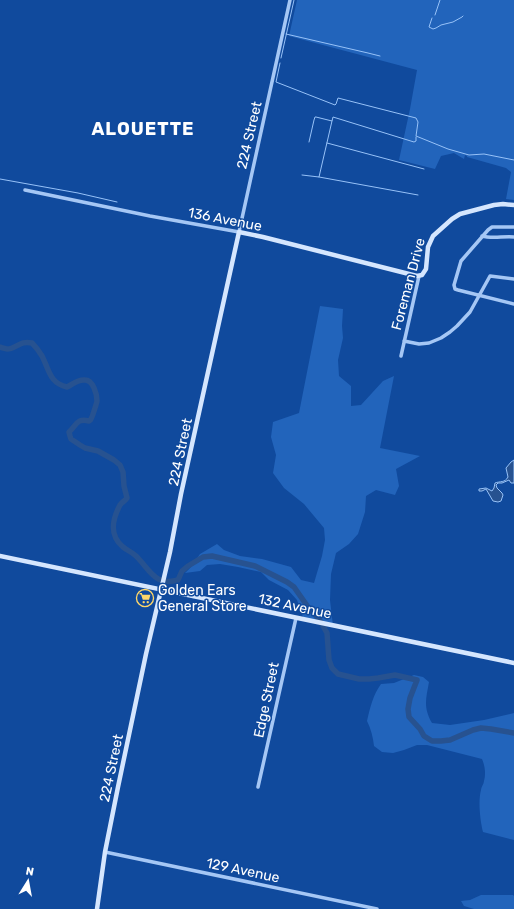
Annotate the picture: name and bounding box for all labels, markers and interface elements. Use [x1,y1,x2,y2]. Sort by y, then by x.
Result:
street label: 224 Street [233,99,266,171]
district label: ALOUETTE [91,118,195,140]
street label: 136 Avenue [186,204,263,235]
street label: Foreman Drive [388,236,429,332]
street label: 224 Street [165,416,196,488]
place label: Golden Ears General Store [158,582,247,615]
supermarket icon: Golden Ears General Store [135,588,155,608]
street label: 132 Avenue [257,590,333,623]
street label: Edge Street [250,660,283,739]
street label: 224 Street [96,732,127,804]
street label: 129 Avenue [205,854,281,887]
north arrow [8,861,48,901]
text: N [25,865,35,879]

